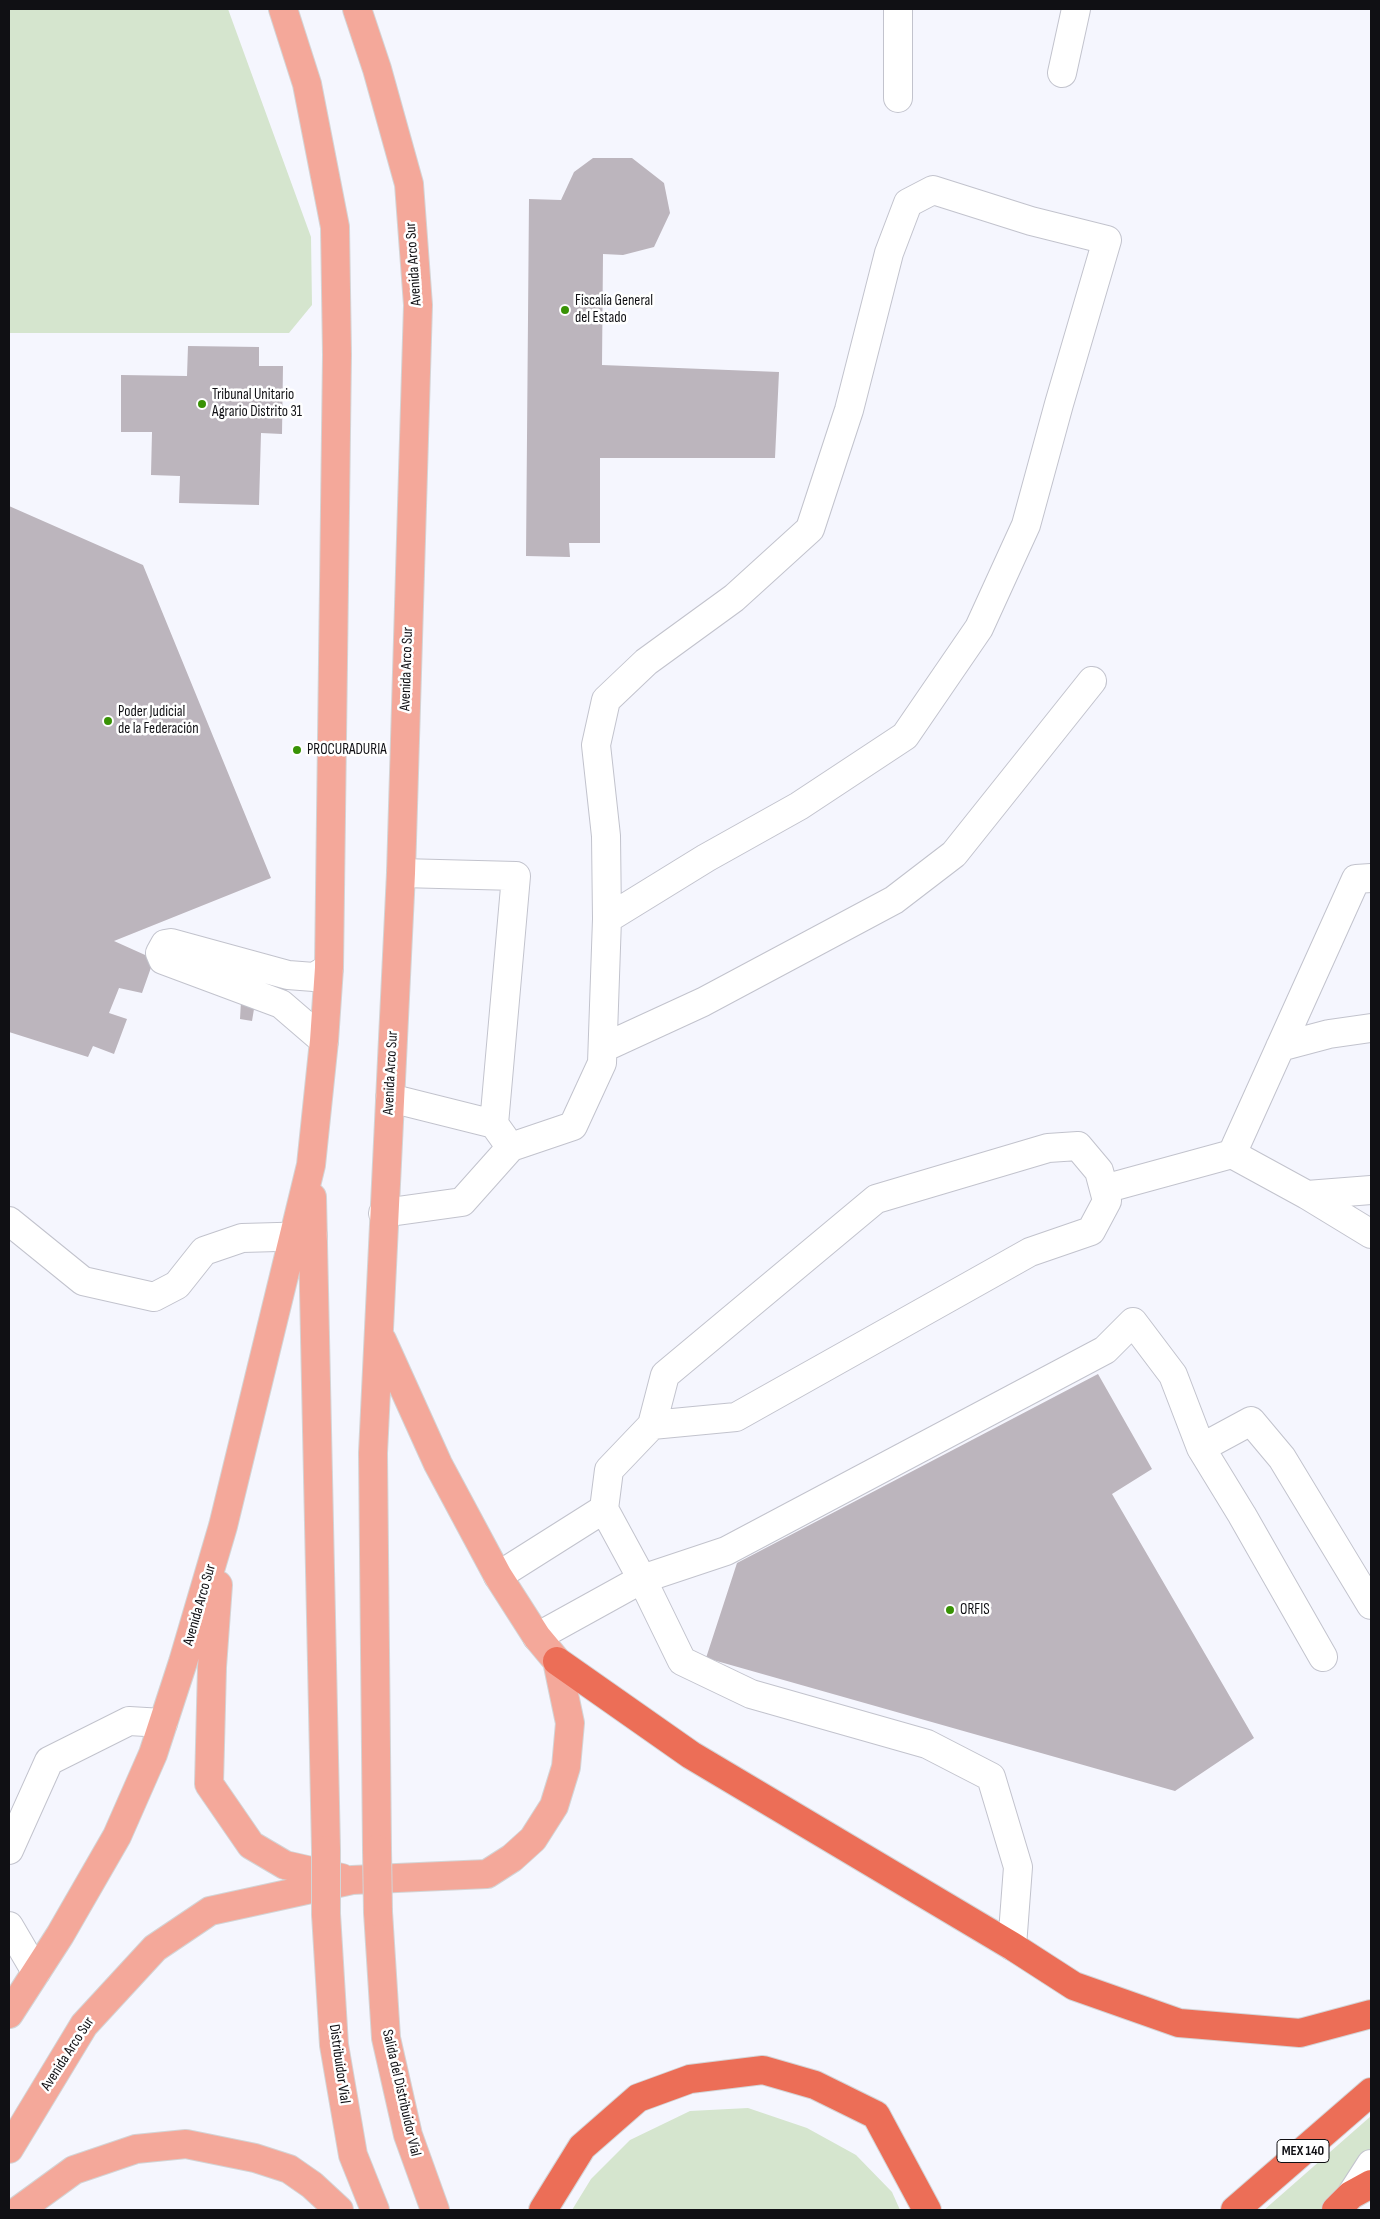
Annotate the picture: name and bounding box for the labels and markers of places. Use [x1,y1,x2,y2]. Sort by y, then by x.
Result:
place label: Fiscalía General del Estado [575,292,653,327]
marker: Fiscalía General del Estado [559,304,571,316]
place label: Tribunal Unitario Agrario Distrito 31 [212,386,302,421]
marker: Tribunal Unitario Agrario Distrito 31 [196,398,208,410]
place label: Poder Judicial de la Federación [118,703,199,738]
marker: Poder Judicial de la Federación [102,715,114,727]
place label: PROCURADURIA [307,741,387,759]
marker: PROCURADURIA [291,744,303,756]
place label: ORFIS [960,1601,990,1619]
marker: ORFIS [944,1604,956,1616]

